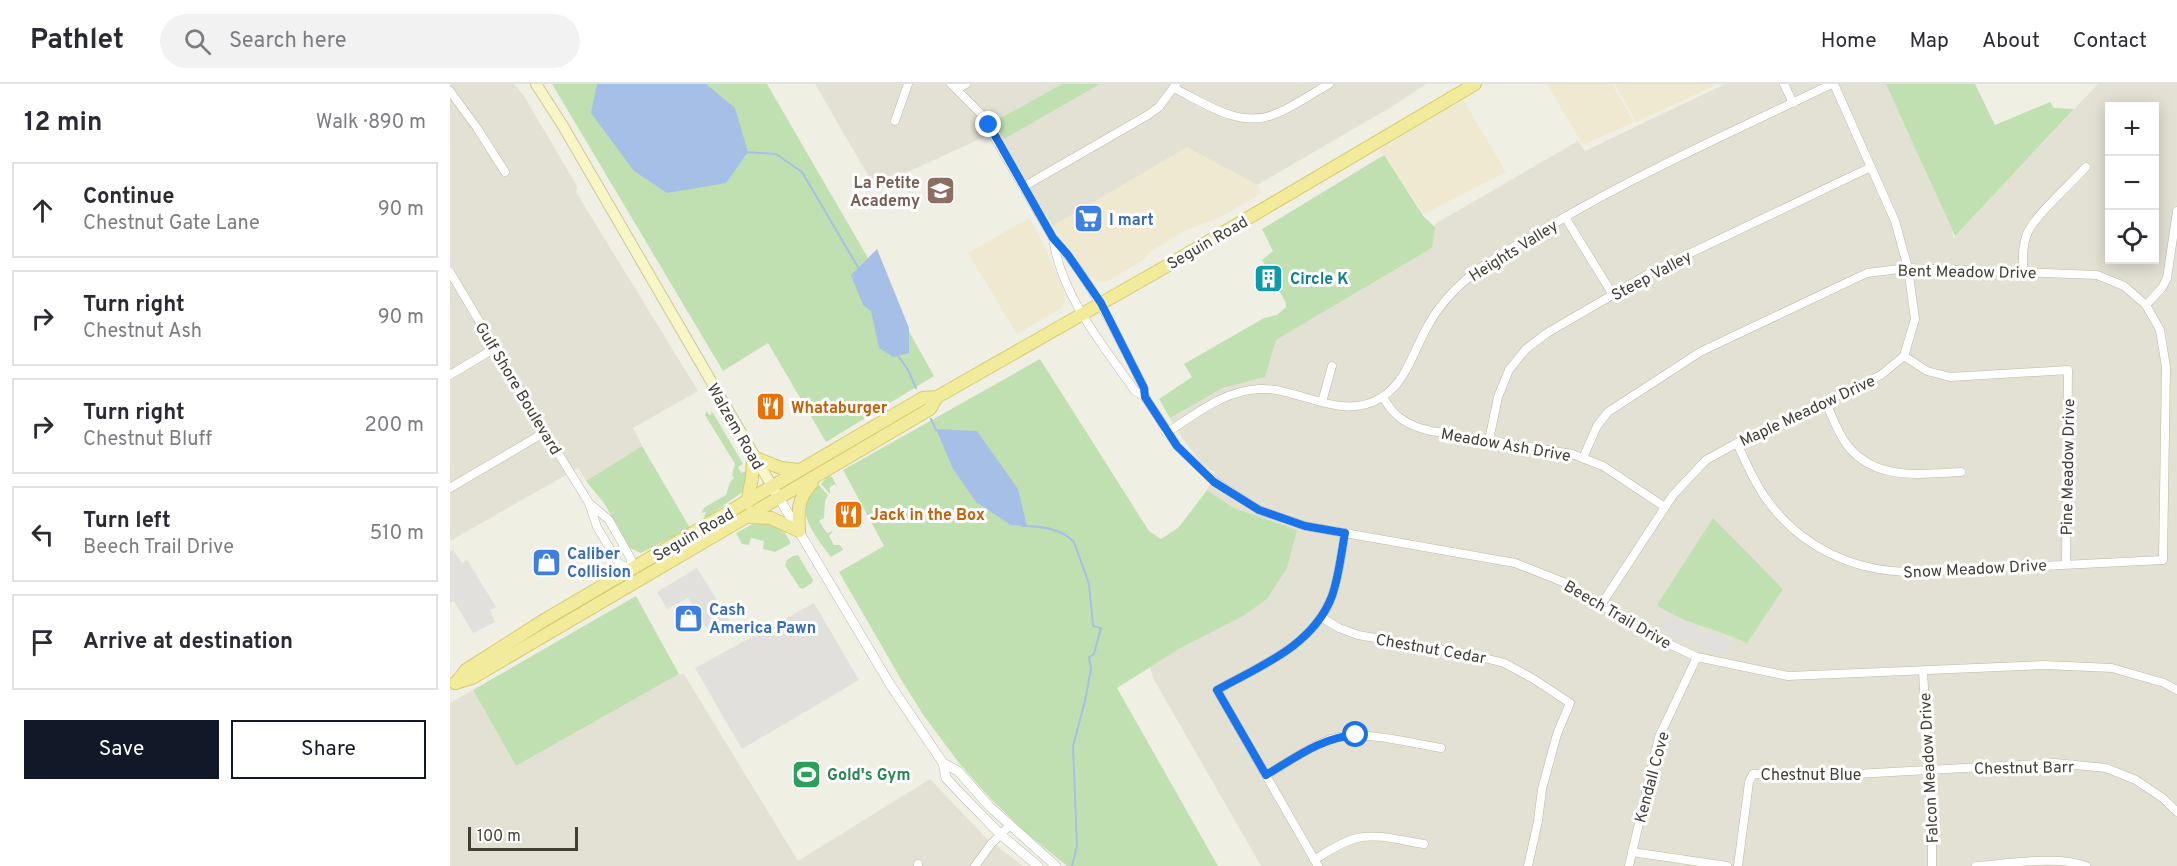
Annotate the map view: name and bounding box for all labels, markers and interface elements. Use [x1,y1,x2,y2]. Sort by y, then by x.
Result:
search box [160,14,580,68]
text: Pathlet [30,23,124,59]
icon: search [181,25,214,58]
text: Search here [229,28,347,55]
text: Home [1821,28,1877,55]
text: Map [1910,28,1949,55]
text: About [1982,28,2040,55]
text: Contact [2073,28,2147,55]
map controls [2105,102,2159,264]
button: + [2105,102,2159,156]
text: 12 min [24,107,102,140]
text: Walk · 890 m [316,110,426,136]
route end [975,111,1001,137]
button: − [2105,156,2159,210]
place label: La Petite Academy [850,174,920,212]
school or university icon: La Petite Academy [925,175,957,207]
text: Continue [83,184,174,211]
icon: ahead [26,194,59,227]
text: 90 m [378,197,424,223]
supermarket icon: I mart [1072,203,1104,235]
button: locate [2105,210,2159,264]
text: Chestnut Gate Lane [83,211,260,237]
place label: I mart [1109,211,1154,231]
street label: Seguin Road [1164,213,1252,275]
street label: Heights Valley [1466,216,1562,287]
street label: Steep Valley [1608,247,1695,306]
building icon: Circle K [1253,262,1285,294]
street label: Bent Meadow Drive [1897,262,2037,284]
place label: Circle K [1290,270,1349,290]
text: Turn right [83,292,185,319]
icon: right [26,302,59,335]
text: 90 m [378,305,424,331]
text: Chestnut Ash [83,319,202,345]
street label: Gulf Shore Boulevard [470,319,565,459]
street label: Maple Meadow Drive [1737,372,1879,452]
street label: Walzem Road [701,380,767,474]
restaurant icon: Whataburger [754,391,786,423]
place label: Whataburger [791,399,888,419]
street label: Pine Meadow Drive [2058,399,2080,536]
text: Turn right [83,400,185,427]
icon: right [26,410,59,443]
text: 200 m [365,413,424,439]
street label: Meadow Ash Drive [1439,425,1572,467]
text: Chestnut Bluff [83,427,212,453]
restaurant icon: Jack in the Box [833,498,865,530]
street label: Seguin Road [650,505,738,567]
place label: Jack in the Box [870,506,985,526]
text: Turn left [83,508,171,535]
icon: left [26,518,59,551]
text: 510 m [370,521,424,547]
text: Beech Trail Drive [83,535,234,561]
place label: Caliber Collision [567,545,631,583]
shop icon: Caliber Collision [530,546,562,578]
street label: Snow Meadow Drive [1903,556,2047,584]
street label: Beech Trail Drive [1560,577,1674,655]
place label: Cash America Pawn [709,601,816,639]
shop icon: Cash America Pawn [672,602,704,634]
icon: arrive [26,626,59,659]
text: Arrive at destination [83,629,293,656]
street label: Chestnut Cedar [1374,630,1487,670]
street label: Falcon Meadow Drive [1916,692,1944,844]
button: Save [24,720,219,779]
button: Share [231,720,426,779]
route start [1342,721,1368,747]
street label: Kendall Cove [1631,730,1675,825]
sports icon: Gold's Gym [790,758,822,790]
street label: Chestnut Barr [1974,758,2074,780]
place label: Gold's Gym [827,766,910,786]
street label: Chestnut Blue [1761,766,1861,786]
scale bar [468,824,578,852]
text: 100 m [477,827,521,847]

